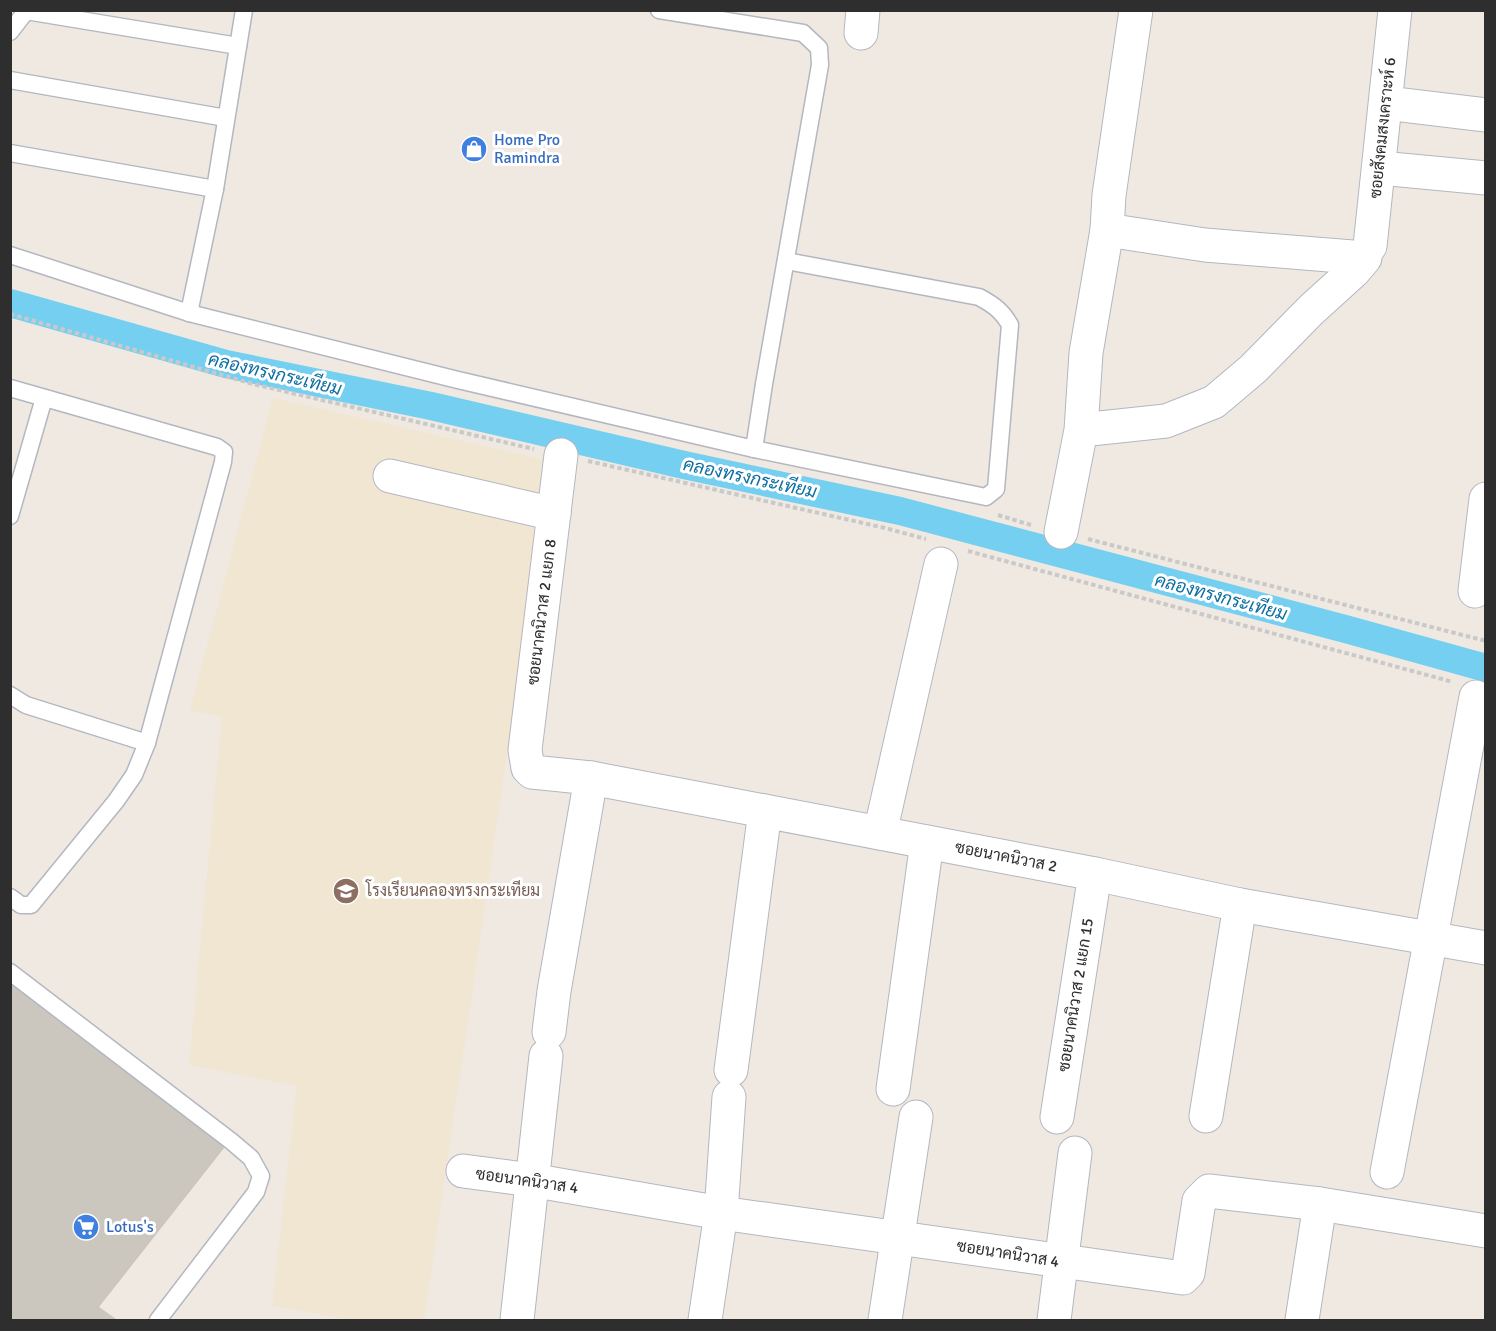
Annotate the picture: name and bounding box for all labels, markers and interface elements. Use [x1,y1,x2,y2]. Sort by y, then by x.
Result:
street label: ซอยสังคมสงเคราะห์ 6 [1363,56,1400,200]
place label: Home Pro Ramindra [494,130,560,168]
shop icon: Home Pro Ramindra [459,134,489,164]
water label: คลองทรงกระเทียม [206,346,344,400]
water label: คลองทรงกระเทียม [681,451,819,503]
street label: ซอยนาคนิวาส 2 แยก 8 [523,538,561,686]
water label: คลองทรงกระเทียม [1152,567,1290,625]
street label: ซอยนาคนิวาส 2 [953,837,1059,877]
school or university icon: โรงเรียนคลองทรงกระเทียม [331,876,361,906]
place label: โรงเรียนคลองทรงกระเทียม [365,879,540,901]
street label: ซอยนาคนิวาส 2 แยก 15 [1054,917,1098,1073]
street label: ซอยนาคนิวาส 4 [474,1164,580,1198]
supermarket icon: Lotus's [71,1212,101,1242]
place label: Lotus's [106,1217,154,1237]
street label: ซอยนาคนิวาส 4 [955,1236,1061,1272]

